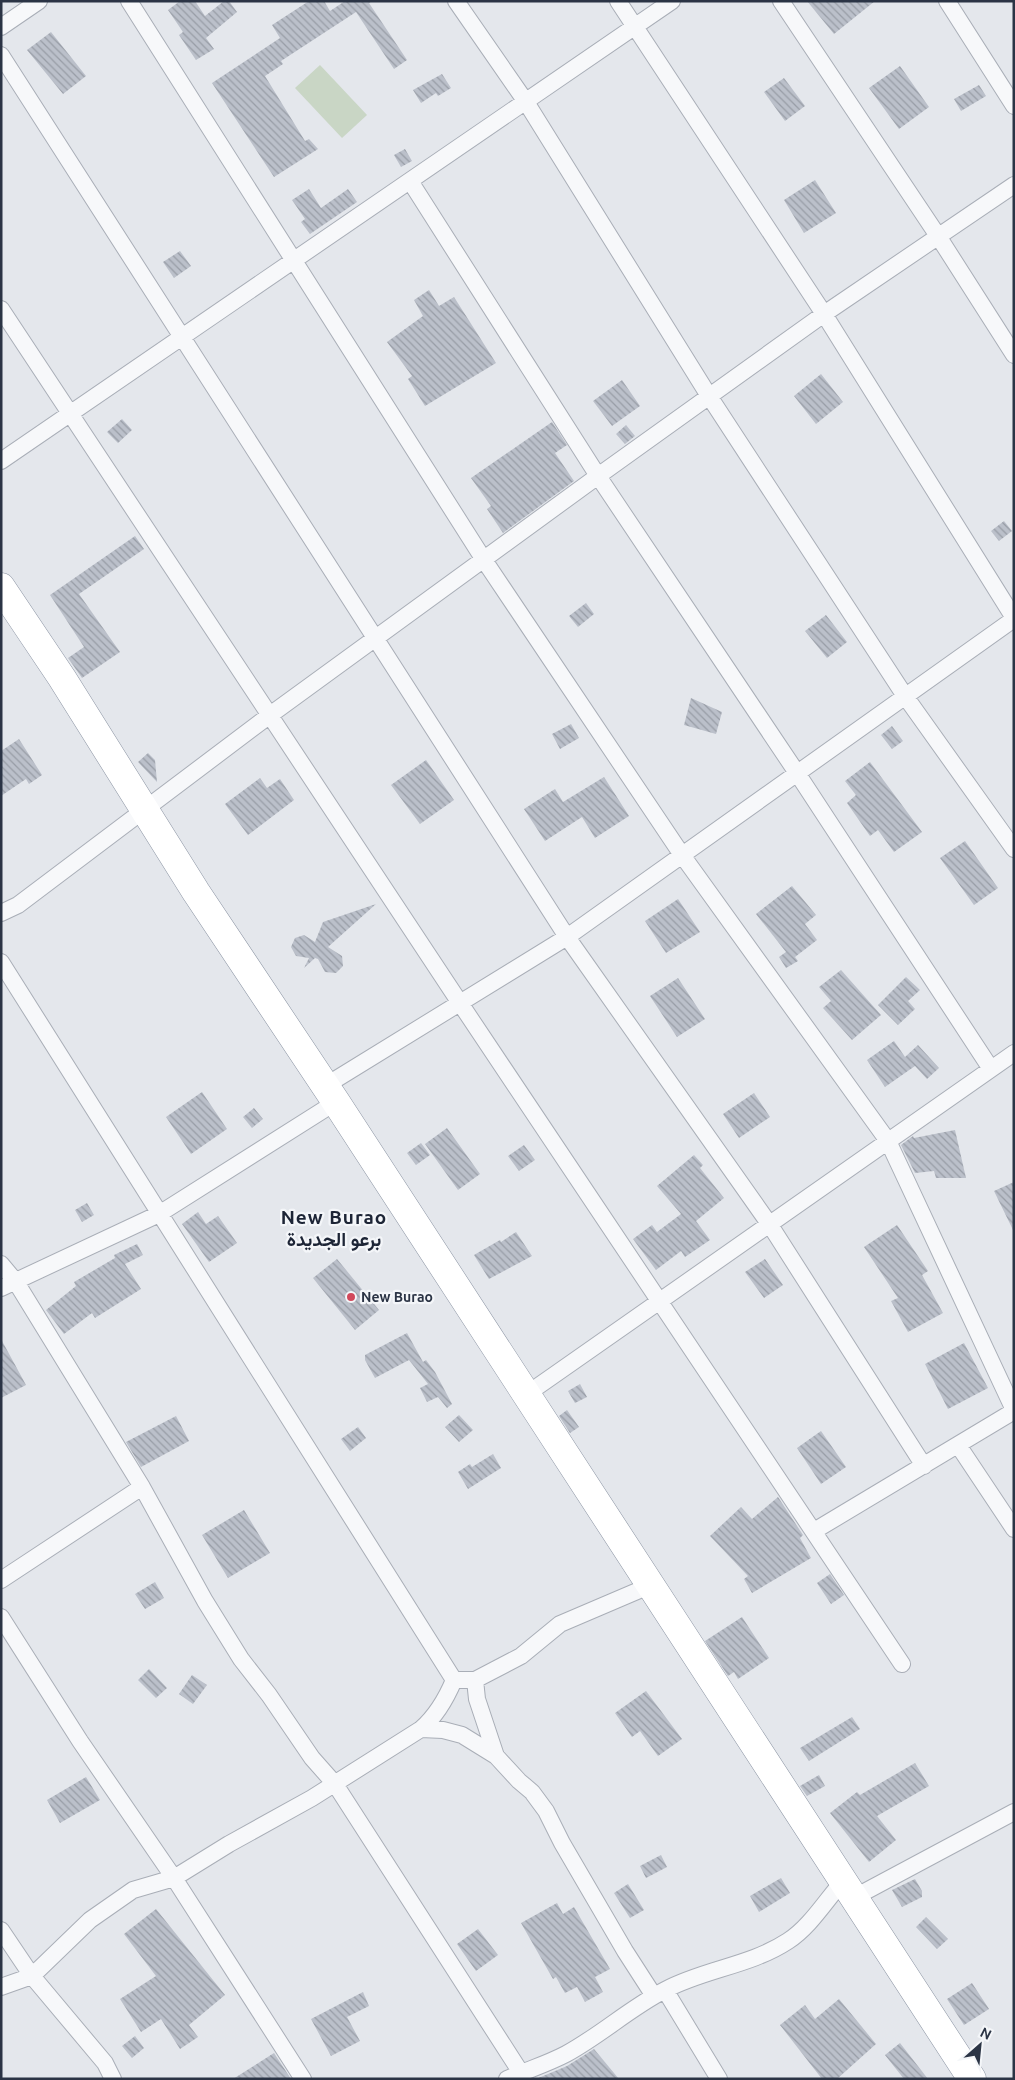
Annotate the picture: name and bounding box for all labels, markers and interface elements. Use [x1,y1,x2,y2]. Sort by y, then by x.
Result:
district label: New Burao برعو الجديدة [281,1206,387,1252]
place label: New Burao [361,1289,433,1305]
marker: New Burao [345,1291,357,1303]
north arrow [955,2020,1005,2070]
text: N [978,2024,994,2043]

